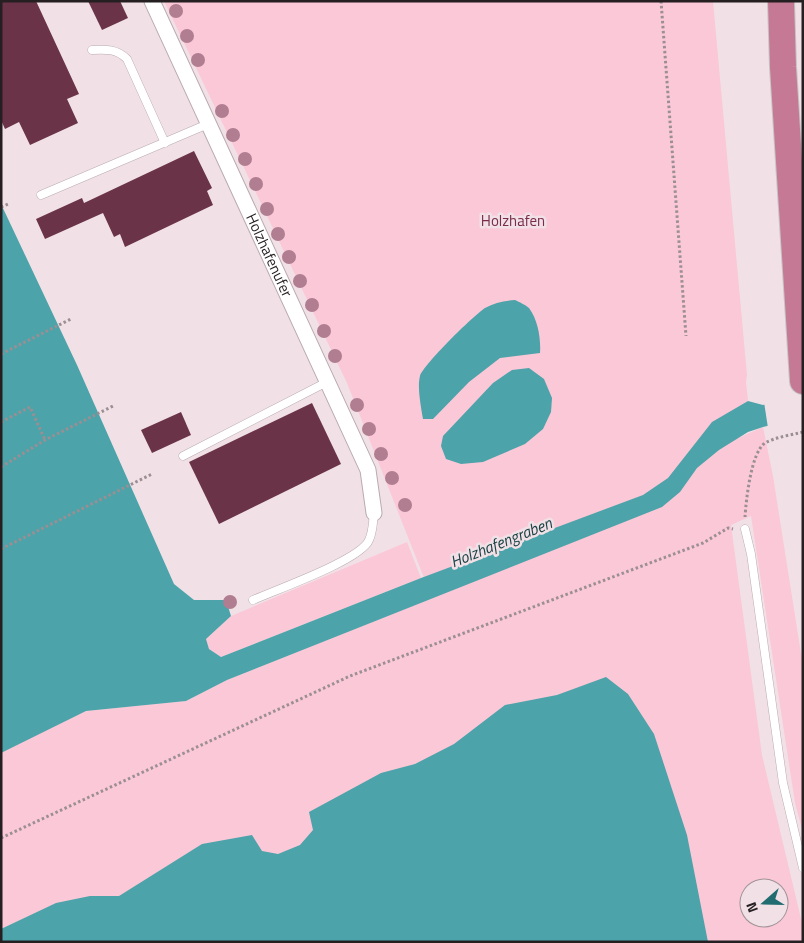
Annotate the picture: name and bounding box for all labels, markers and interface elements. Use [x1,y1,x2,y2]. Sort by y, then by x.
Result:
street label: Holzhafenufer [240,209,299,301]
park label: Holzhafen [481,209,545,232]
water label: Holzhafengraben [447,510,556,573]
north arrow [739,878,789,928]
text: N [740,899,763,916]

